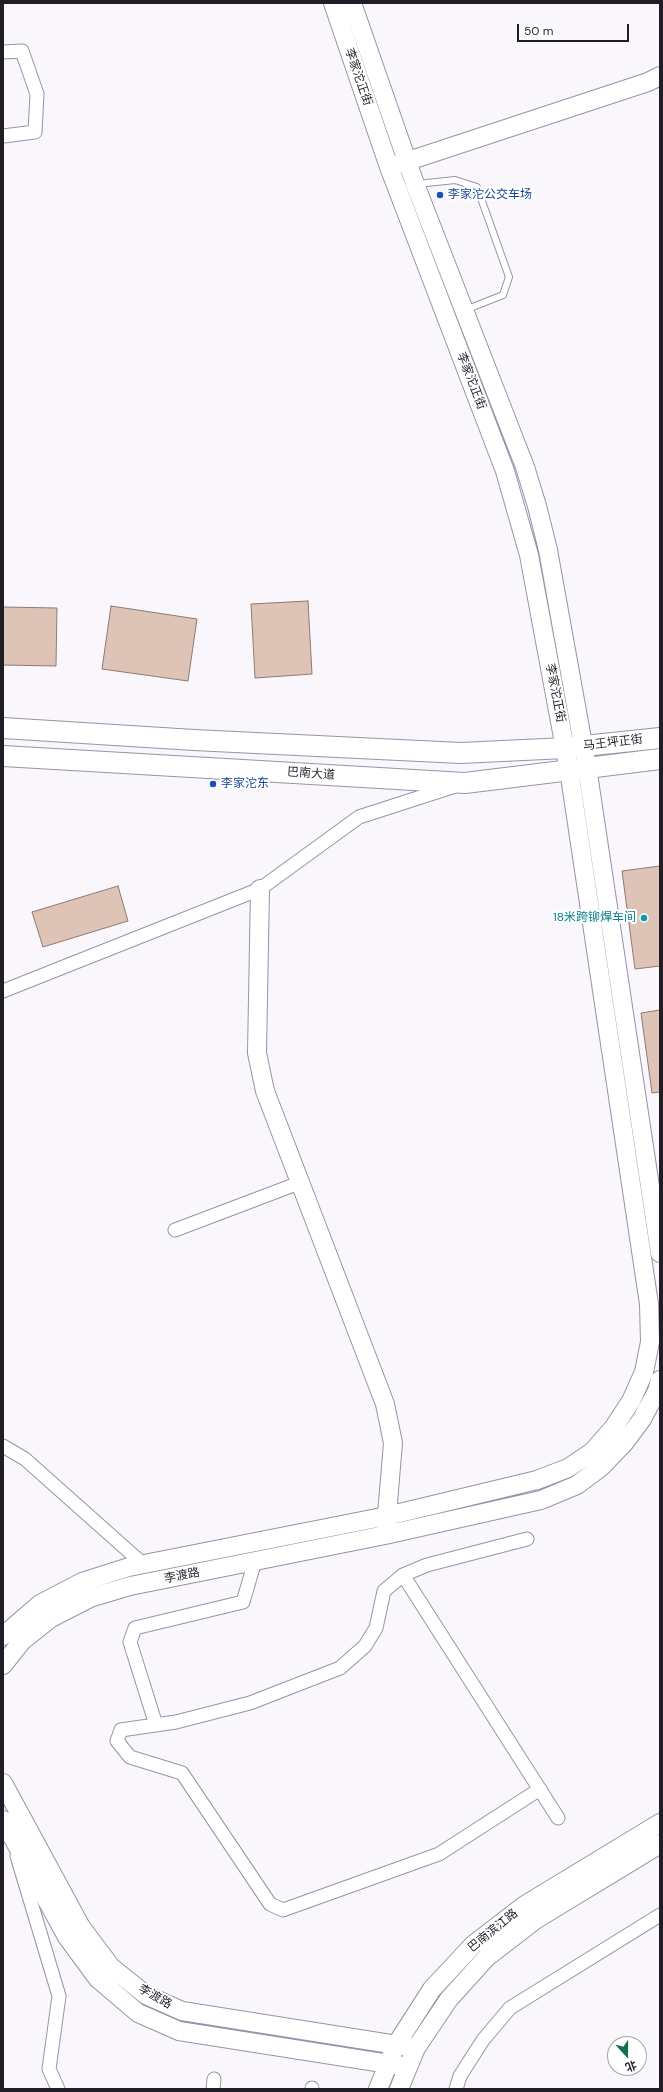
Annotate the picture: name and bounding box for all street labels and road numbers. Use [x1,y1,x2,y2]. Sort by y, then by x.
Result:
street label: 李家沱正街 [341,46,375,108]
street label: 李家沱正街 [454,350,488,412]
street label: 李家沱正街 [542,662,568,724]
street label: 马王坪正街 [582,732,644,754]
street label: 巴南大道 [287,765,335,783]
street label: 李渡路 [163,1565,201,1587]
street label: 巴南滨江路 [465,1907,521,1955]
street label: 李渡路 [136,1982,174,2012]

